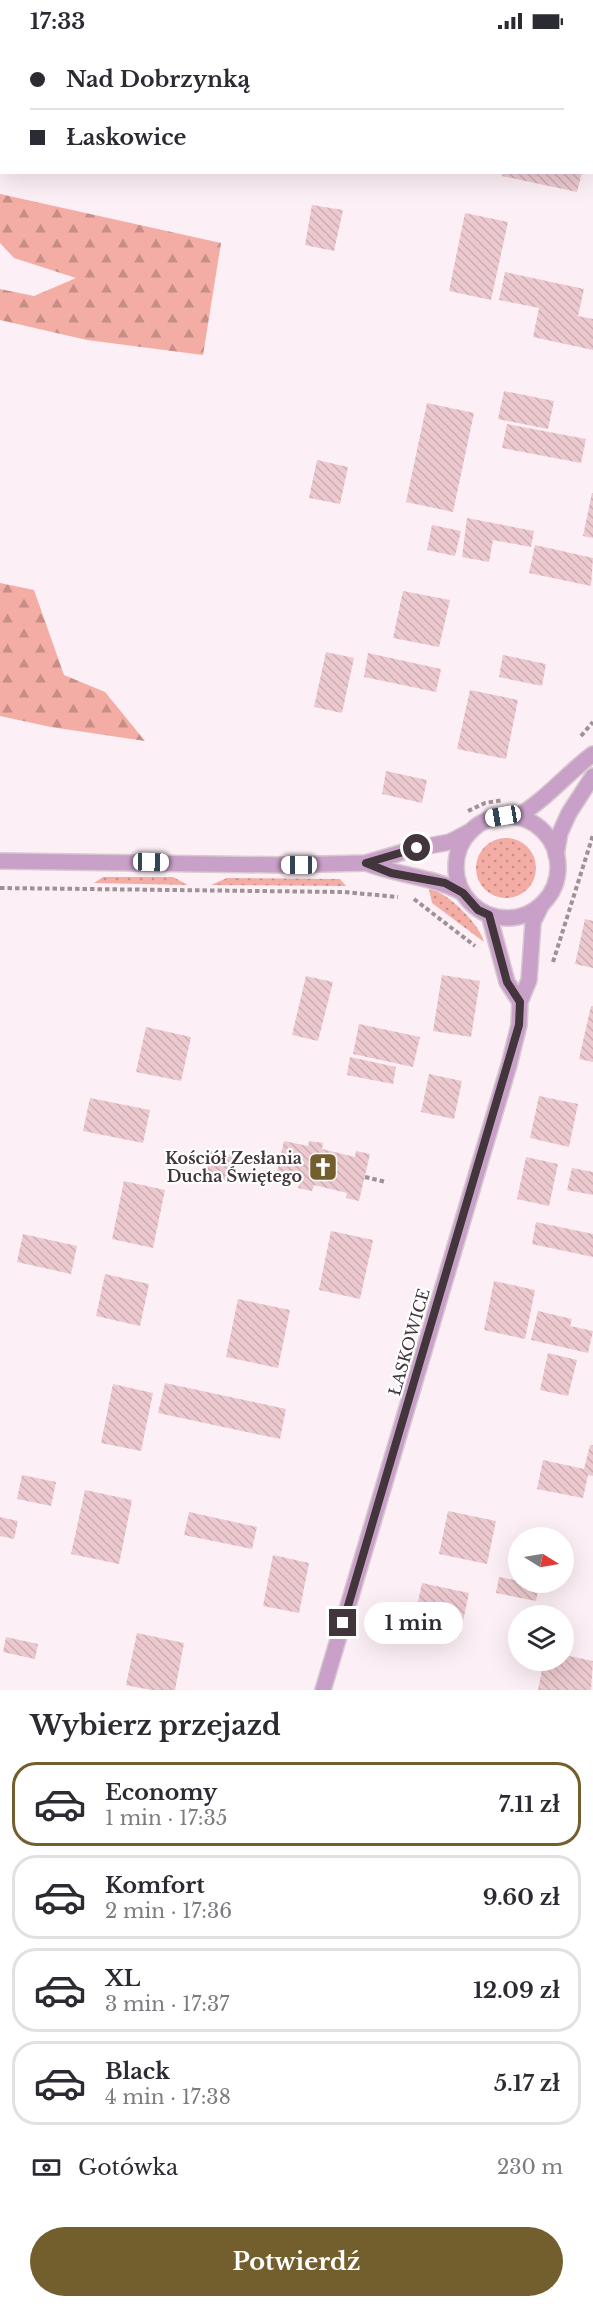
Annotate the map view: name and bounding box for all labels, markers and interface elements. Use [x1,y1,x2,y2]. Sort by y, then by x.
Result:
text: 17:33 [30,8,85,35]
text: Nad Dobrzynką [66,66,250,93]
text: Łaskowice [66,124,186,151]
car [484,804,522,828]
route start [403,834,430,861]
car [133,853,169,871]
car [281,856,317,874]
place label: Kościół Zesłania Ducha Świętego [165,1148,302,1186]
church icon: Kościół Zesłania Ducha Świętego [307,1151,339,1183]
street label: ŁASKOWICE [384,1286,434,1398]
north arrow [508,1527,574,1593]
map controls [508,1527,574,1671]
callout: 1 min [364,1602,463,1644]
button: layers [508,1605,574,1671]
route end [329,1609,356,1636]
text: 1 min [385,1611,442,1635]
text: Wybierz przejazd [30,1709,281,1742]
icon: car [33,1777,87,1831]
text: Economy [105,1779,217,1806]
text: 7.11 zł [499,1791,560,1818]
text: 1 min · 17:35 [105,1806,227,1830]
icon: car [33,1870,87,1924]
text: Komfort [105,1872,205,1899]
text: 9.60 zł [483,1884,560,1911]
text: 2 min · 17:36 [105,1899,232,1923]
icon: car [33,1963,87,2017]
text: XL [105,1965,140,1992]
text: 12.09 zł [473,1977,560,2004]
text: 3 min · 17:37 [105,1992,229,2016]
icon: car [33,2056,87,2110]
text: Black [105,2058,170,2085]
text: 5.17 zł [494,2070,560,2097]
text: 4 min · 17:38 [105,2085,231,2109]
icon: cash [30,2151,63,2184]
text: Gotówka [78,2154,178,2181]
text: 230 m [497,2155,563,2179]
button: Potwierdź [30,2227,563,2296]

